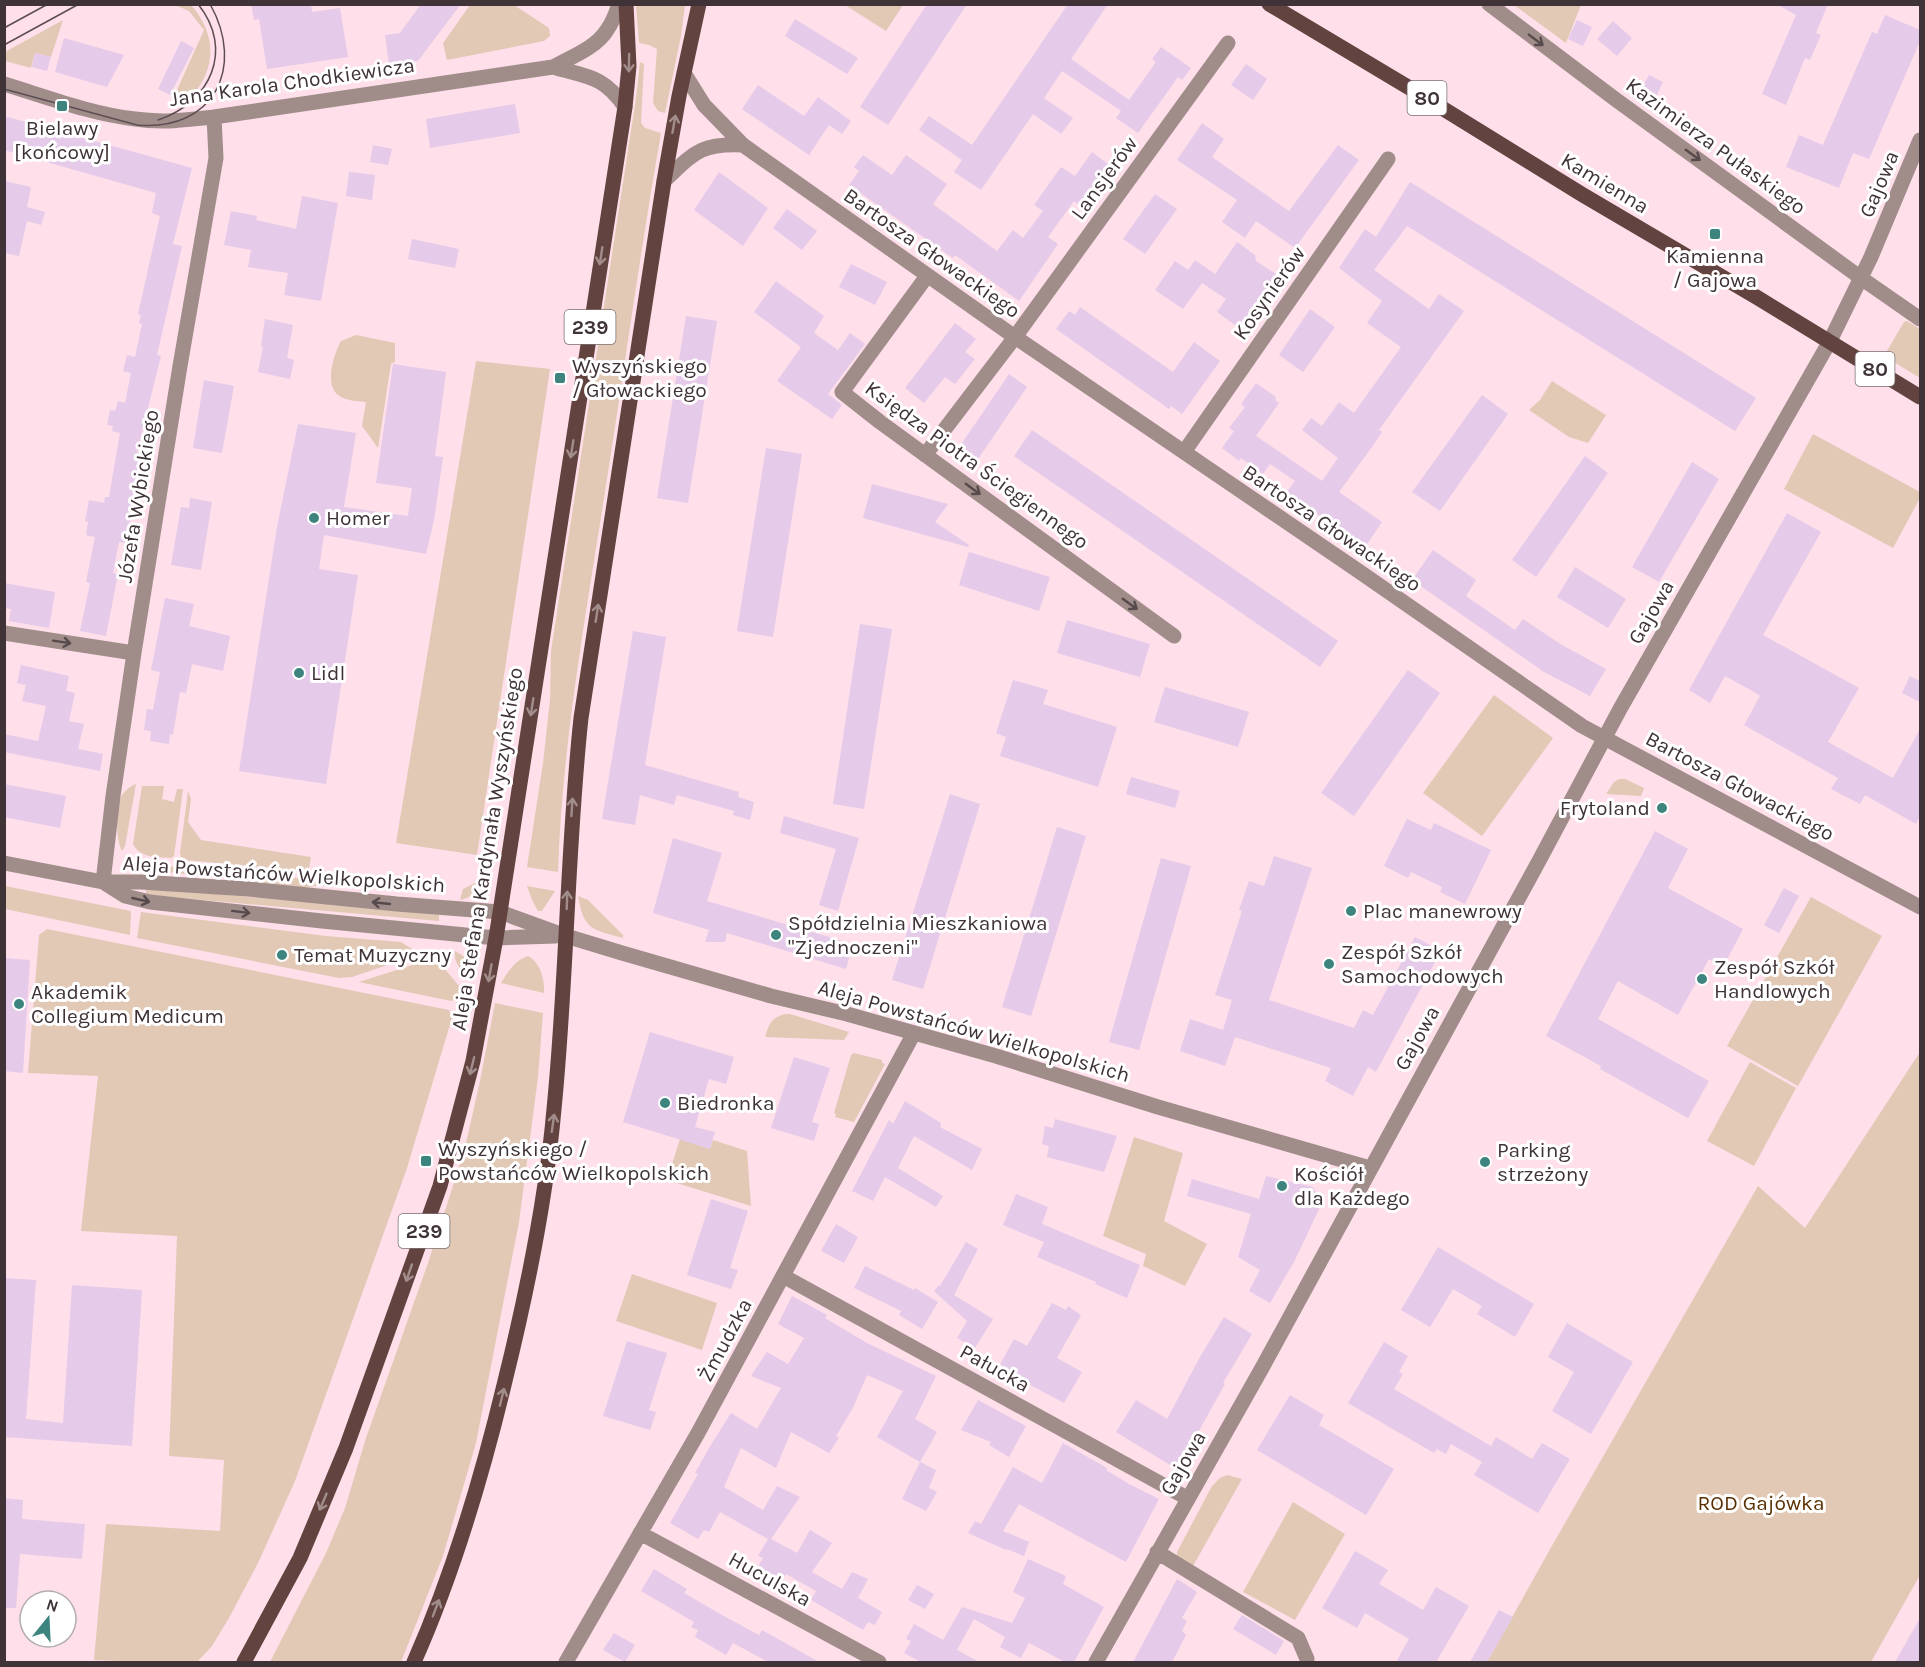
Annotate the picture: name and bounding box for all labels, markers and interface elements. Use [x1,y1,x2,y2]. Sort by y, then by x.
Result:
one-way arrow [1528,33,1544,46]
one-way arrow [623,52,635,72]
street label: Jana Karola Chodkiewicza [168,53,416,111]
street label: Kazimierza Pułaskiego [1621,73,1811,219]
road number: 80 [1408,81,1446,115]
marker: Bielawy [końcowy] [55,99,69,113]
one-way arrow [669,114,680,134]
place label: Bielawy [końcowy] [14,116,110,164]
street label: Lansjerów [1066,132,1142,224]
street label: Kamienna [1557,147,1653,219]
street label: Gajowa [1854,147,1904,221]
one-way arrow [1685,149,1701,161]
street label: Bartosza Głowackiego [839,183,1025,323]
marker: Kamienna / Gajowa [1708,227,1722,241]
street label: Kosynierów [1228,242,1310,344]
place label: Kamienna / Gajowa [1666,244,1764,292]
one-way arrow [596,245,607,265]
road number: 239 [564,310,616,344]
road number: 80 [1856,352,1894,386]
place label: Wyszyńskiego / Głowackiego [572,354,707,402]
marker: Wyszyńskiego / Głowackiego [553,371,567,385]
street label: Księdza Piotra Ściegiennego [861,376,1093,554]
street label: Józefa Wybickiego [112,408,164,584]
one-way arrow [566,438,577,458]
street label: Bartosza Głowackiego [1238,459,1426,597]
one-way arrow [964,483,980,495]
place label: Homer [326,506,390,530]
marker: Homer [307,511,321,525]
street label: Gajowa [1623,576,1679,648]
one-way arrow [1122,598,1138,610]
one-way arrow [591,604,602,624]
one-way arrow [52,636,72,647]
place label: Lidl [311,661,345,685]
marker: Lidl [292,666,306,680]
street label: Aleja Stefana Kardynała Wyszyńskiego [446,666,528,1032]
one-way arrow [526,697,537,717]
street label: Bartosza Głowackiego [1642,726,1838,846]
place label: Frytoland [1560,796,1650,820]
one-way arrow [567,797,578,817]
marker: Frytoland [1655,801,1669,815]
street label: Aleja Powstańców Wielkopolskich [122,851,446,897]
one-way arrow [562,891,573,911]
one-way arrow [131,895,150,906]
one-way arrow [372,897,392,908]
place label: Plac manewrowy [1363,899,1522,923]
marker: Plac manewrowy [1344,904,1358,918]
one-way arrow [230,907,250,918]
place label: Spółdzielnia Mieszkaniowa "Zjednoczeni" [788,911,1048,959]
marker: Spółdzielnia Mieszkaniowa "Zjednoczeni" [769,928,783,942]
place label: Zespół Szkół Samochodowych [1341,940,1504,988]
place label: Temat Muzyczny [294,943,452,967]
marker: Temat Muzyczny [275,948,289,962]
place label: Zespół Szkół Handlowych [1714,955,1835,1003]
marker: Zespół Szkół Samochodowych [1322,957,1336,971]
one-way arrow [484,963,495,983]
marker: Zespół Szkół Handlowych [1695,972,1709,986]
street label: Aleja Powstańców Wielkopolskich [815,975,1133,1087]
place label: Akademik Collegium Medicum [31,980,224,1028]
marker: Akademik Collegium Medicum [12,997,26,1011]
street label: Gajowa [1390,1002,1444,1074]
one-way arrow [466,1056,477,1075]
place label: Biedronka [677,1091,775,1115]
marker: Biedronka [658,1096,672,1110]
one-way arrow [547,1114,558,1134]
place label: Wyszyńskiego / Powstańców Wielkopolskich [438,1137,709,1185]
place label: Parking strzeżony [1497,1138,1588,1186]
marker: Wyszyńskiego / Powstańców Wielkopolskich [419,1154,433,1168]
marker: Parking strzeżony [1478,1155,1492,1169]
place label: Kościół dla Każdego [1294,1162,1410,1210]
marker: Kościół dla Każdego [1275,1179,1289,1193]
road number: 239 [398,1214,450,1248]
one-way arrow [403,1263,414,1282]
street label: Żmudzka [693,1294,757,1386]
street label: Pałucka [956,1339,1034,1397]
one-way arrow [496,1388,508,1407]
street label: Gajowa [1155,1427,1211,1499]
park label: ROD Gajówka [1697,1491,1825,1515]
one-way arrow [317,1492,329,1510]
street label: Huculska [725,1547,815,1611]
north arrow [18,1589,78,1649]
text: N [44,1594,61,1616]
one-way arrow [431,1599,442,1618]

